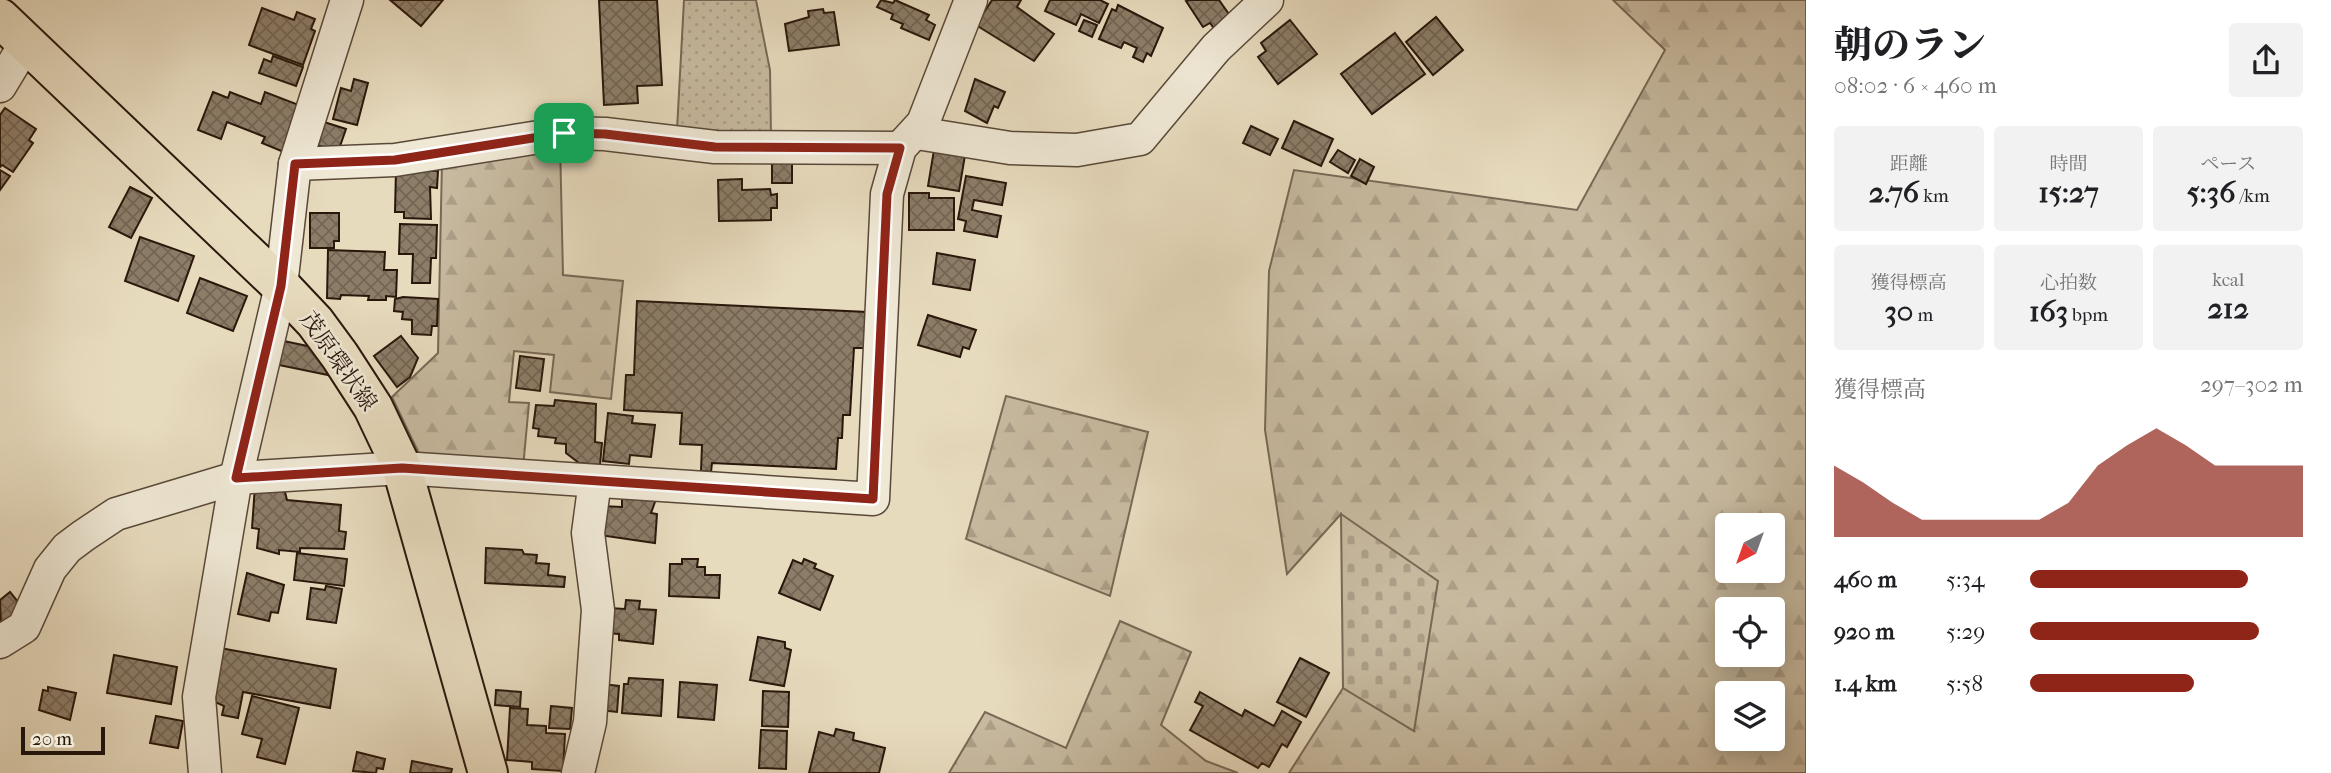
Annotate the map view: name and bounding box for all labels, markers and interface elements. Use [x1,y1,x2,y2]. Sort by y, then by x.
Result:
text: 朝のラン [1834,23,1986,68]
button: share [2229,23,2303,97]
text: 08:02 · 6 × 460 m [1834,72,1997,99]
pin [534,103,594,163]
icon: arrive [545,114,583,152]
text: 距離 [1890,153,1928,175]
text: 時間 [2049,153,2088,175]
text: ペース [2200,153,2256,175]
text: 2.76 [1869,175,1919,210]
text: 15:27 [2038,175,2099,210]
text: 5:36 [2187,175,2235,210]
text: km [1919,185,1949,207]
text: /km [2235,185,2270,207]
text: kcal [2212,269,2244,291]
text: 獲得標高 [1871,272,1947,294]
text: 心拍数 [2040,272,2097,294]
text: 212 [2207,291,2249,326]
text: 30 [1884,294,1913,329]
text: 163 [2029,294,2068,329]
text: m [1913,304,1933,326]
text: bpm [2068,304,2108,326]
street label: 茂原環状線 [295,306,383,416]
text: 297–302 m [2200,371,2303,398]
text: 獲得標高 [1834,376,1926,403]
north arrow [1715,513,1785,583]
map controls [1715,513,1785,751]
text: 460 m [1834,566,1897,593]
text: 5:34 [1946,566,1985,593]
button: locate [1715,597,1785,667]
text: 920 m [1834,618,1895,645]
text: 5:29 [1946,618,1985,645]
text: 1.4 km [1834,670,1897,697]
text: 5:58 [1946,670,1983,697]
button: layers [1715,681,1785,751]
scale bar [21,724,105,756]
text: 20 m [32,728,72,750]

